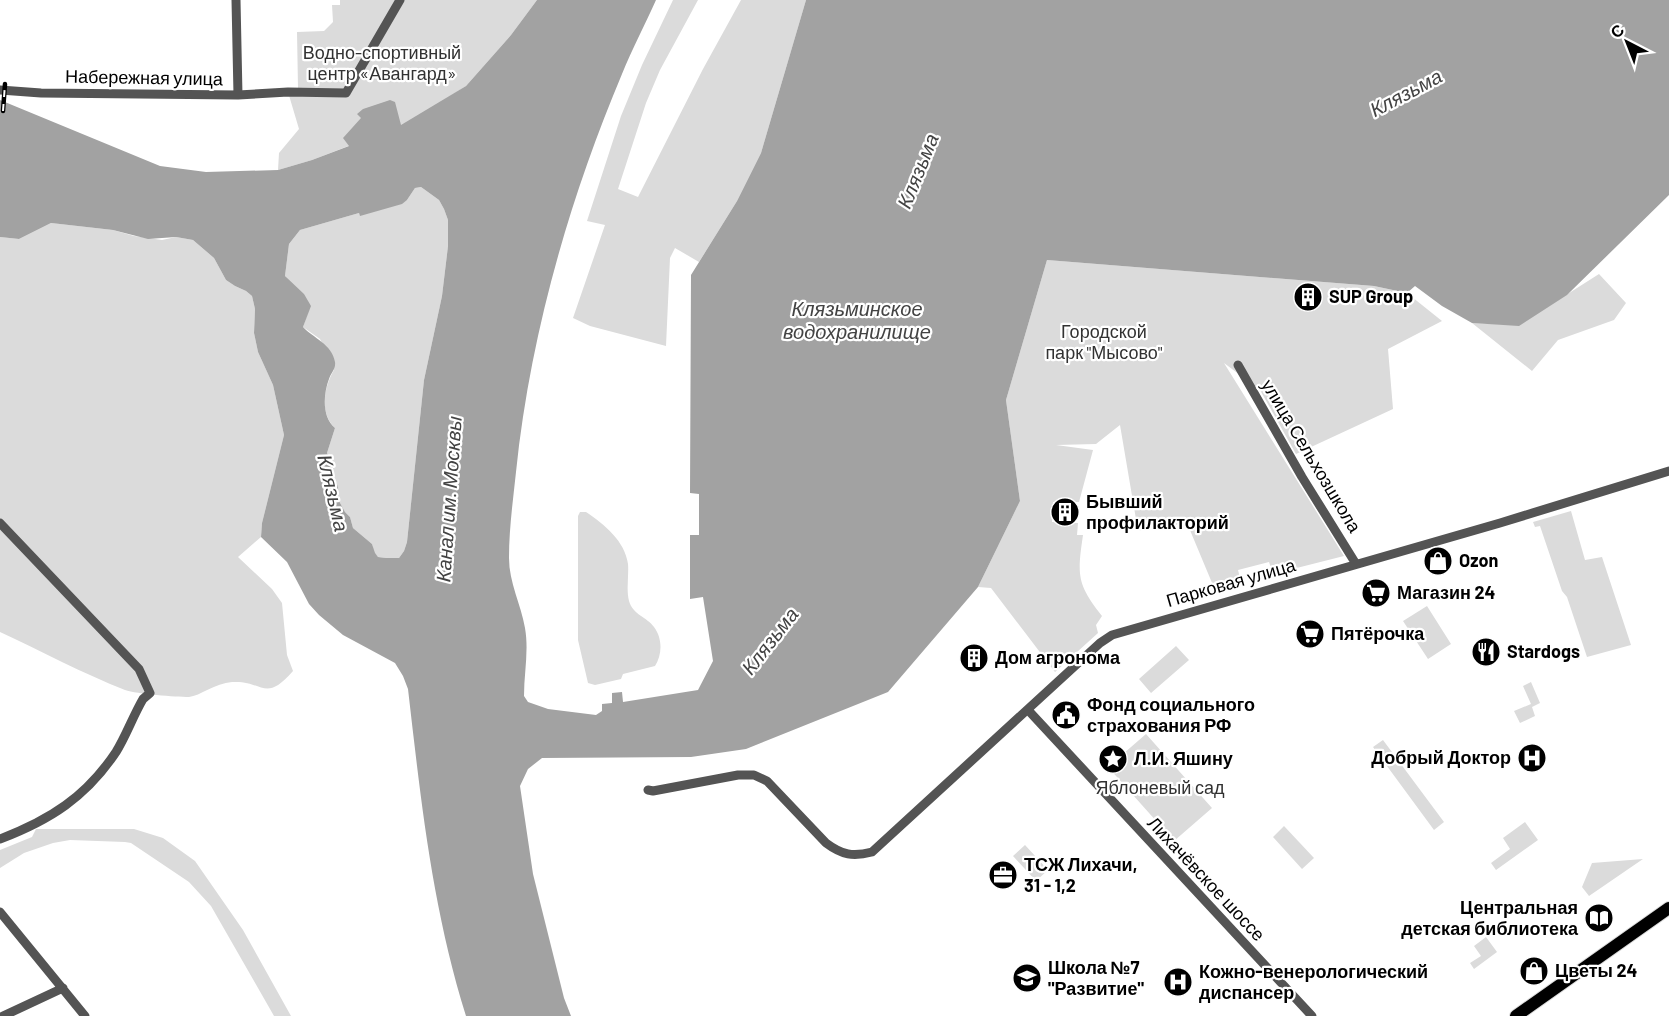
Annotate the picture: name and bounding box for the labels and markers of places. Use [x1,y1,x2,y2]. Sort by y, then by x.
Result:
building icon: SUP Group [1292,281,1324,313]
place label: SUP Group [1329,285,1413,307]
place label: Бывший профилакторий [1086,490,1229,533]
building icon: Бывший профилакторий [1049,496,1081,528]
shop icon: Ozon [1422,545,1454,577]
place label: Ozon [1459,549,1498,571]
supermarket icon: Магазин 24 [1360,577,1392,609]
place label: Магазин 24 [1397,581,1496,603]
supermarket icon: Пятёрочка [1294,618,1326,650]
place label: Пятёрочка [1331,622,1425,644]
restaurant icon: Stardogs [1470,636,1502,668]
place label: Stardogs [1507,640,1580,662]
building icon: Дом агронома [958,642,990,674]
place label: Дом агронома [995,646,1121,668]
place label: Фонд социального страхования РФ [1087,693,1255,736]
public building icon: Фонд социального страхования РФ [1050,699,1082,731]
hospital icon: Добрый Доктор [1516,742,1548,774]
place icon: Л.И. Яшину [1097,743,1129,775]
place label: Добрый Доктор [1371,746,1511,768]
place label: Л.И. Яшину [1134,747,1233,769]
place label: ТСЖ Лихачи, 31 - 1,2 [1024,853,1137,896]
office icon: ТСЖ Лихачи, 31 - 1,2 [987,859,1019,891]
place label: Центральная детская библиотека [1401,896,1579,939]
library icon: Центральная детская библиотека [1583,902,1615,934]
shop icon: Цветы 24 [1518,955,1550,987]
place label: Школа №7 "Развитие" [1048,956,1144,999]
place label: Цветы 24 [1555,959,1638,981]
place label: Кожно-венерологический диспансер [1199,960,1428,1003]
school or university icon: Школа №7 "Развитие" [1011,962,1043,994]
hospital icon: Кожно-венерологический диспансер [1162,966,1194,998]

